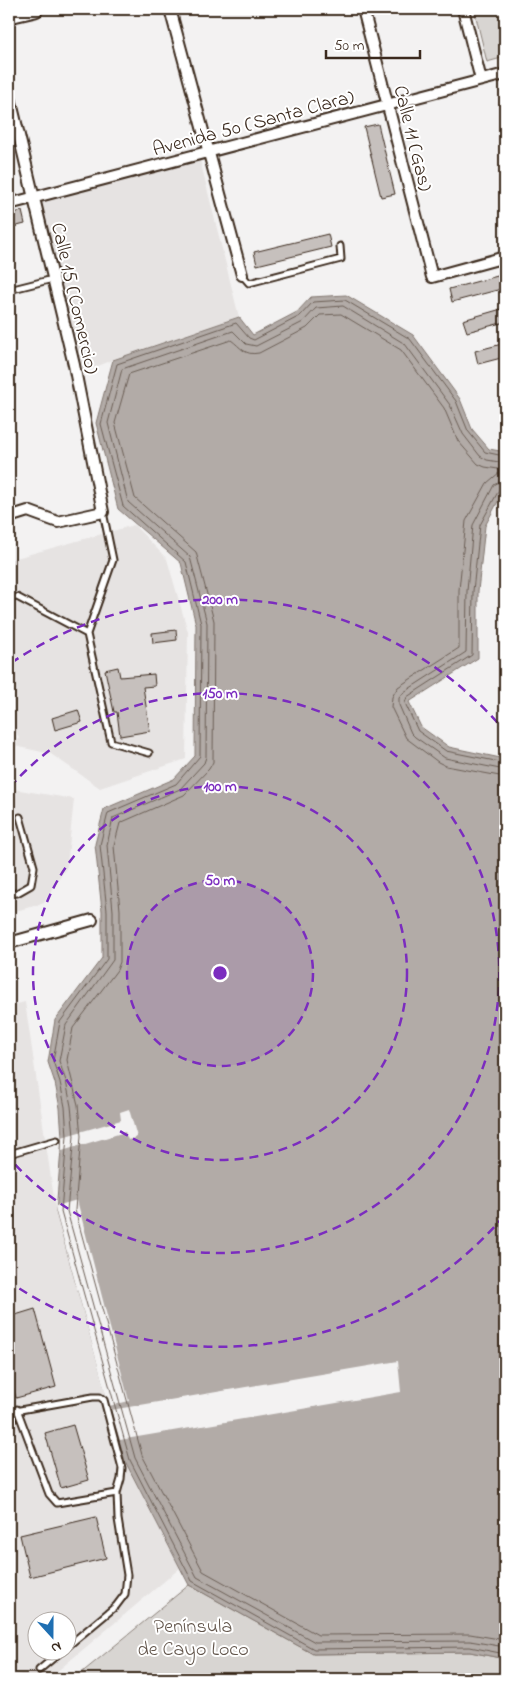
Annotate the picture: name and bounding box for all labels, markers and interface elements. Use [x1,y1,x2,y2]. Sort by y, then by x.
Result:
scale bar [326,28,420,60]
text: 50 m [334,35,365,57]
street label: Avenida 50 (Santa Clara) [150,83,358,165]
street label: Calle 11 (Gas) [384,83,439,195]
street label: Calle 15 (Comercio) [42,220,105,377]
text: 200 m [201,589,238,611]
text: 150 m [202,683,238,705]
text: 100 m [203,776,237,798]
text: 50 m [205,870,236,892]
centre of rings [211,964,229,982]
north arrow [28,1610,78,1660]
park label: Península de Cayo Loco [137,1613,249,1665]
text: N [48,1635,64,1658]

